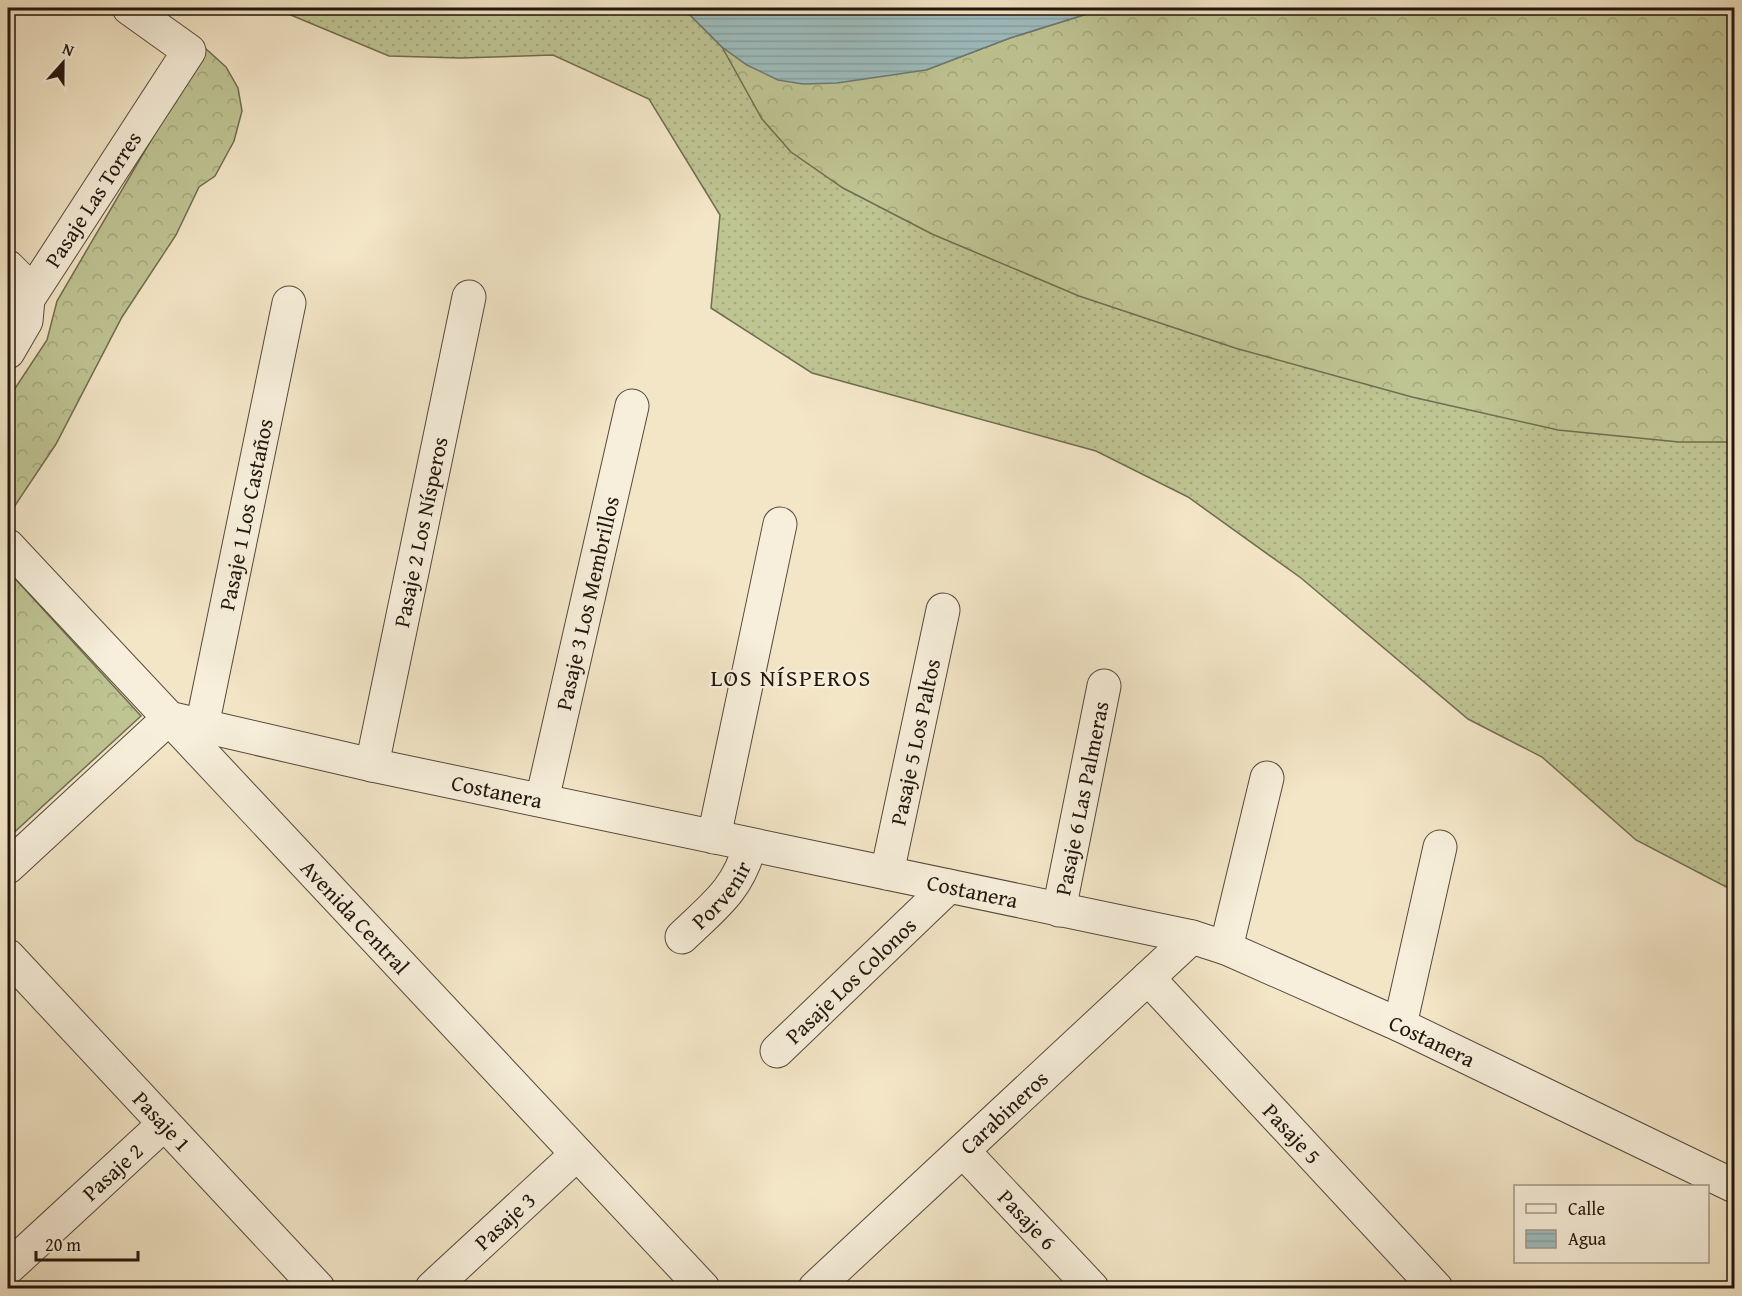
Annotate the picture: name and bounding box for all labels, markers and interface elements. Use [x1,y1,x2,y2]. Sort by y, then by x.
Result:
north arrow [33,33,93,93]
text: N [59,36,78,62]
street label: Pasaje Las Torres [37,125,149,274]
street label: Pasaje 1 Los Castaños [210,416,281,613]
street label: Pasaje 2 Los Nísperos [385,434,456,630]
street label: Pasaje 3 Los Membrillos [547,493,627,713]
street label: Pasaje 5 Los Paltos [882,656,948,828]
district label: LOS NÍSPEROS [710,660,872,695]
street label: Pasaje 6 Las Palmeras [1046,698,1117,898]
street label: Costanera [449,766,546,816]
street label: Avenida Central [294,852,417,981]
street label: Porvenir [684,856,759,936]
street label: Costanera [924,866,1021,916]
street label: Pasaje Los Colonos [778,910,923,1051]
street label: Costanera [1384,1006,1481,1075]
street label: Carabineros [952,1063,1055,1162]
street label: Pasaje 1 [126,1084,199,1159]
street label: Pasaje 5 [1256,1096,1329,1171]
street label: Pasaje 2 [75,1135,150,1208]
street label: Pasaje 6 [991,1182,1064,1257]
street label: Pasaje 3 [467,1184,542,1257]
legend [1514,1185,1709,1263]
text: Calle [1568,1195,1605,1222]
scale bar [36,1224,138,1262]
text: Agua [1568,1225,1607,1252]
text: 20 m [45,1231,81,1258]

